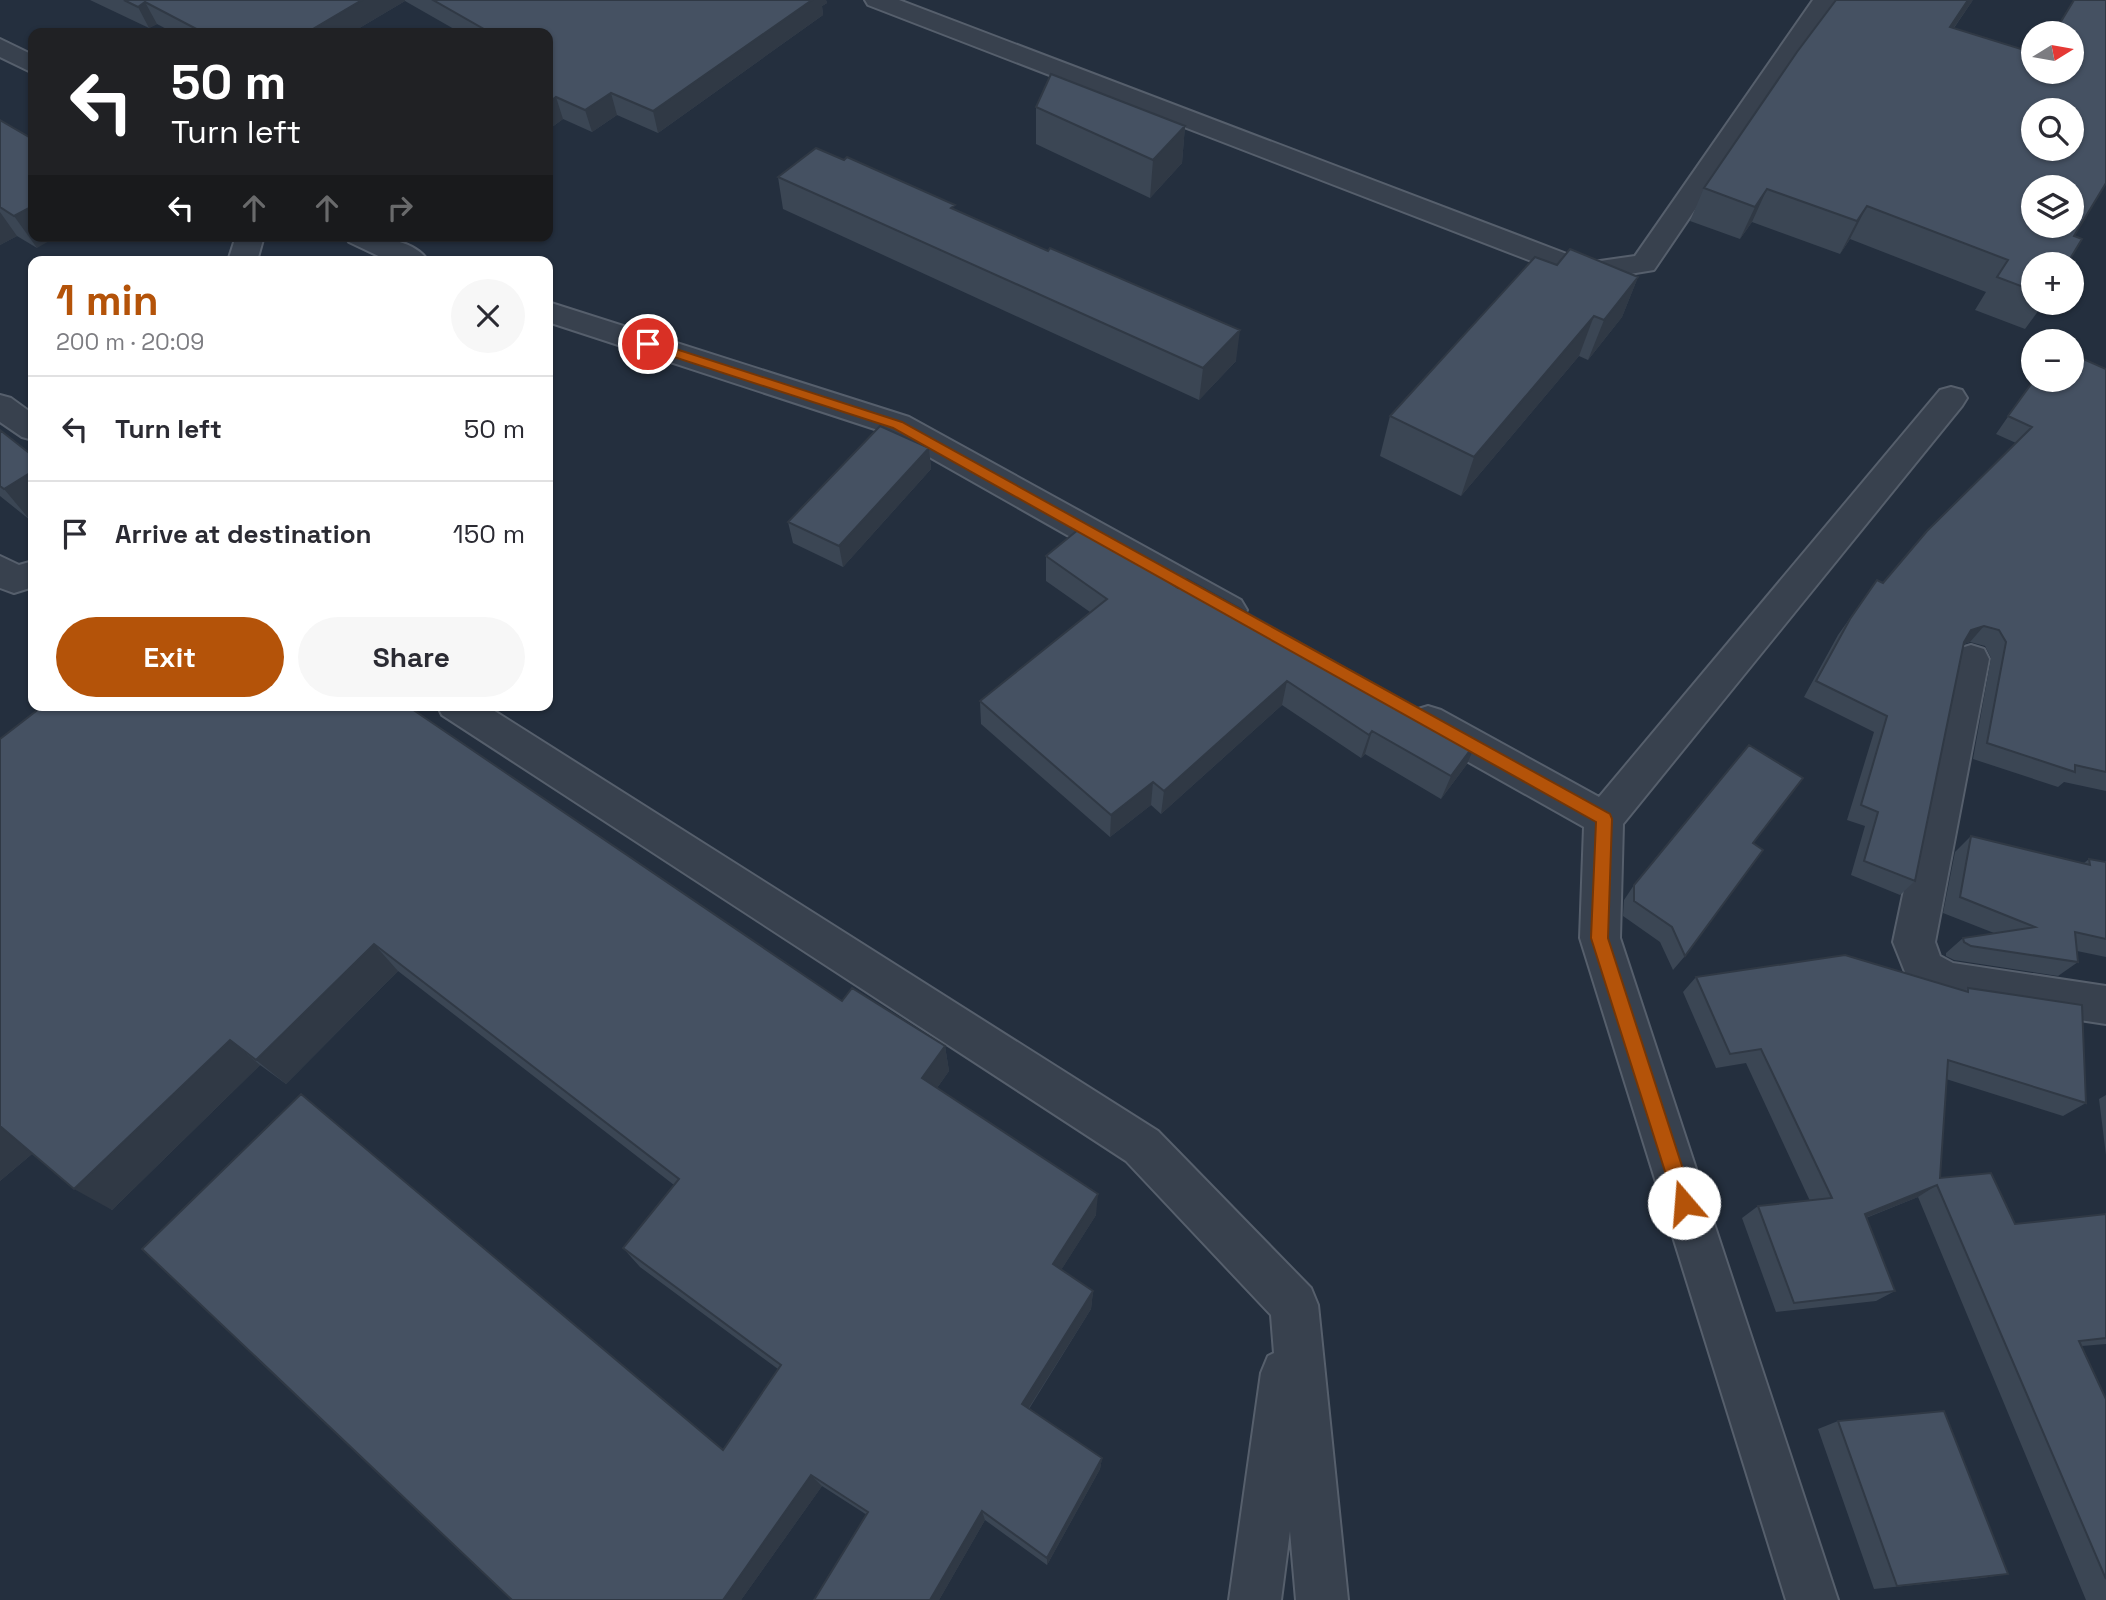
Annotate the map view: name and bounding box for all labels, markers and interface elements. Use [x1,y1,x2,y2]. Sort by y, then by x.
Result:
north arrow [2021,21,2084,84]
map controls [2021,21,2084,392]
text: 50 m [171,51,286,113]
icon: left [56,56,147,147]
button: search [2021,98,2084,161]
text: Turn left [171,112,301,152]
button: layers [2021,175,2084,238]
icon: left [162,189,200,227]
icon: ahead [235,189,273,227]
icon: ahead [308,189,346,227]
icon: right [381,189,419,227]
button: + [2021,252,2084,315]
text: 1 min [56,274,159,327]
button: close [451,279,525,353]
pin [618,314,678,374]
icon: arrive [629,325,667,363]
text: 200 m · 20:09 [56,327,204,357]
button: − [2021,329,2084,392]
icon: left [56,410,94,448]
text: Turn left [115,412,222,446]
text: 50 m [464,412,525,446]
icon: arrive [56,515,94,553]
text: Arrive at destination [115,517,372,551]
text: 150 m [453,517,525,551]
button: Exit [56,617,284,697]
button: Share [298,617,525,697]
position arrow [1647,1166,1721,1240]

